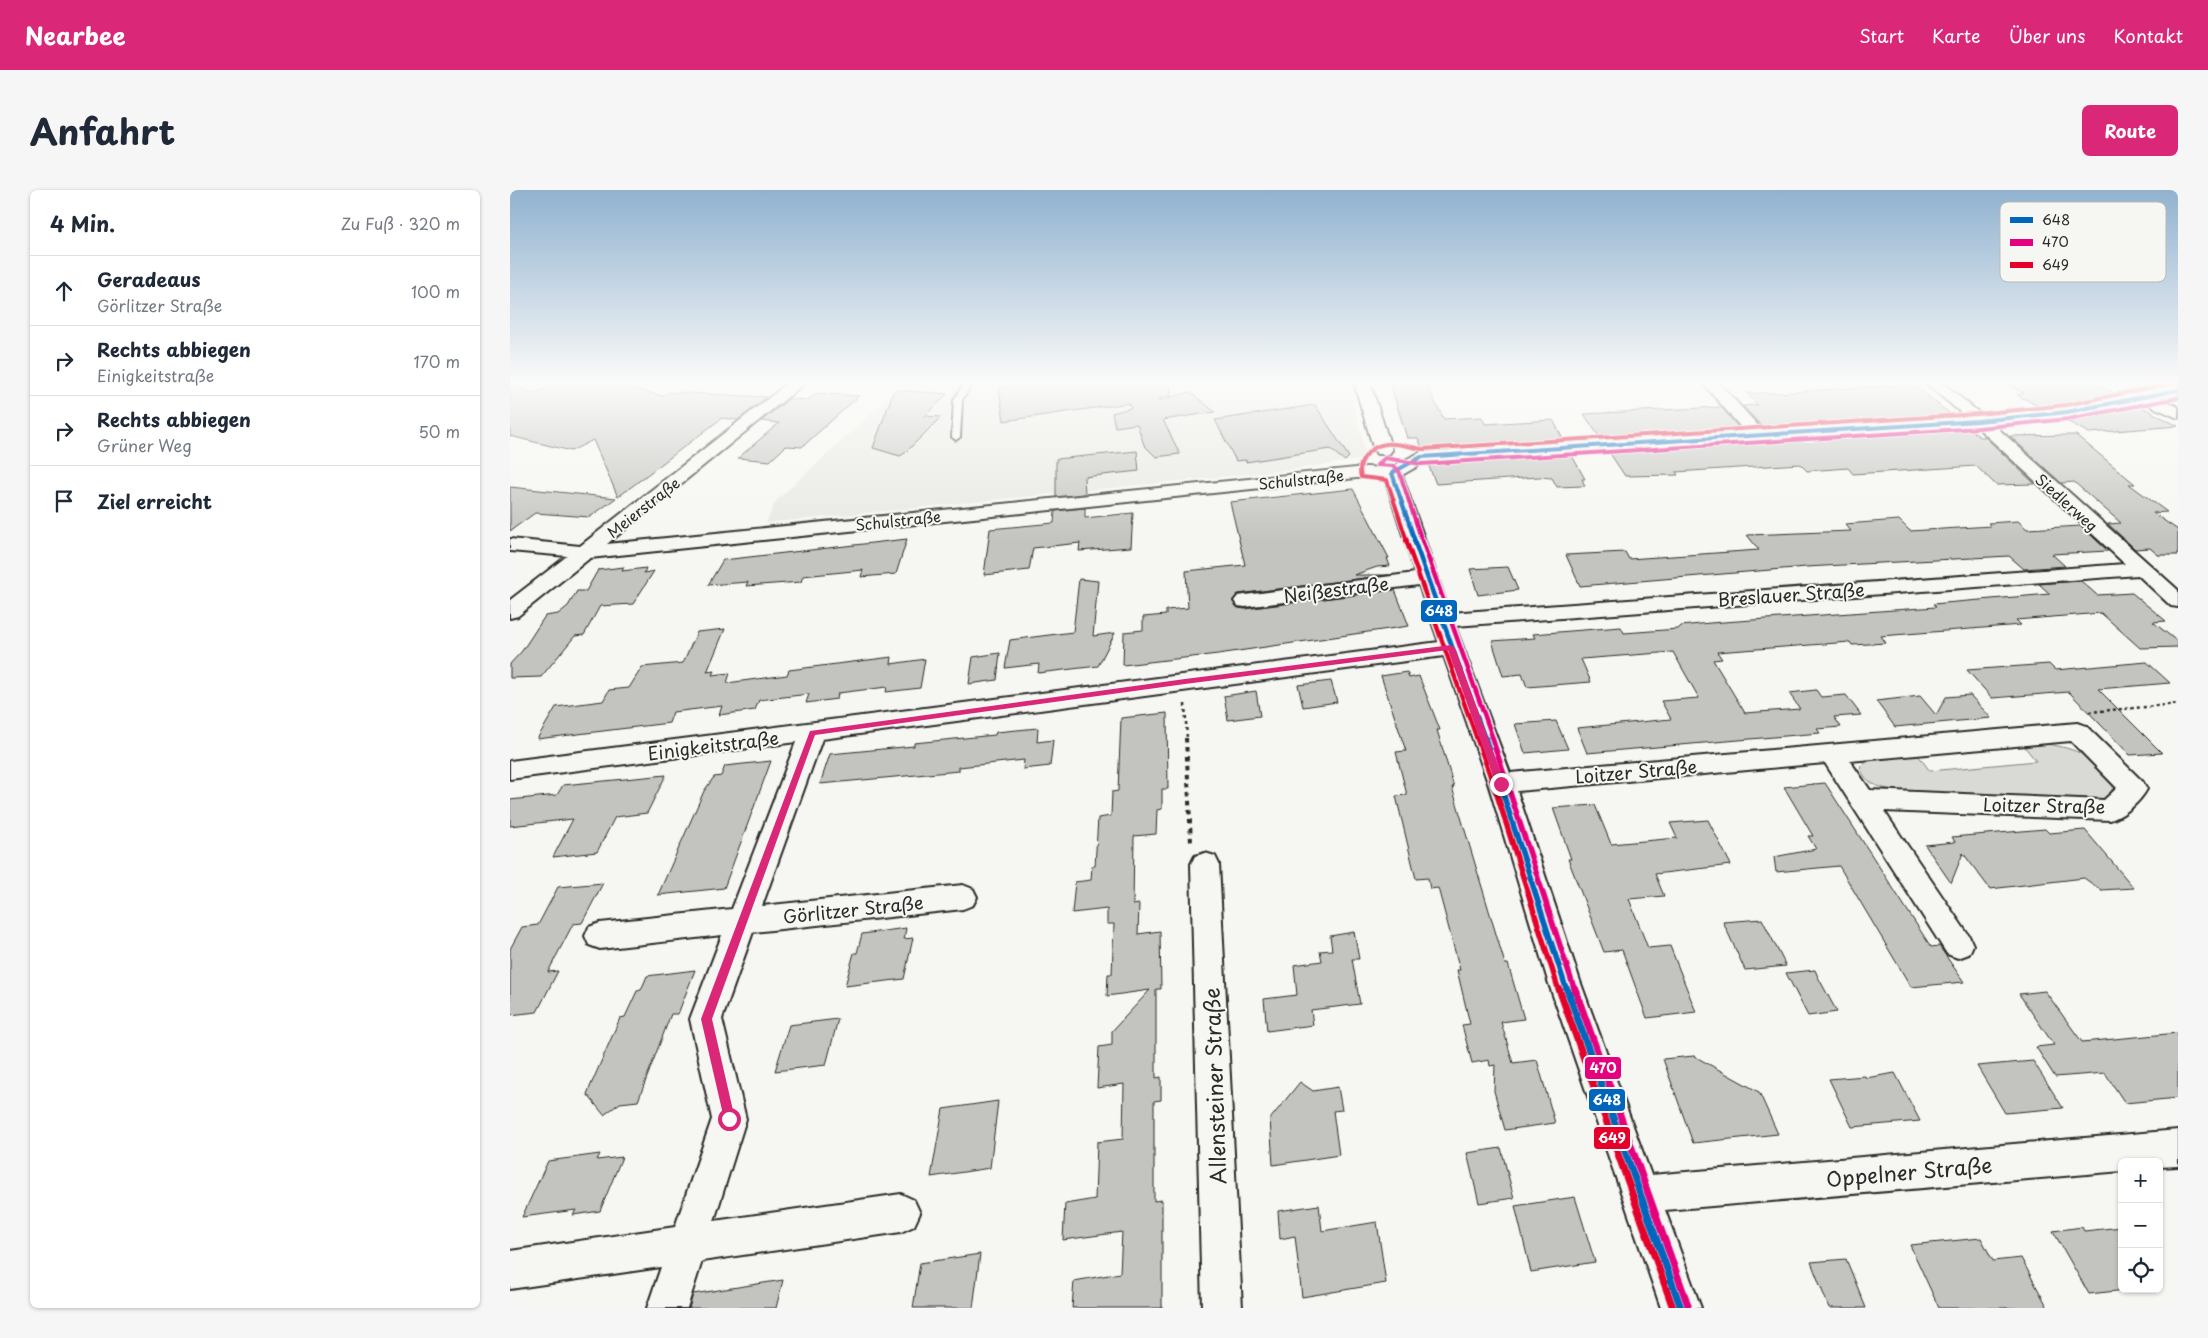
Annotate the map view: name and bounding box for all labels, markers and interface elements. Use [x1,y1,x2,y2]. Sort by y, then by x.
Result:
text: Nearbee [25,17,126,53]
text: Start [1859,22,1904,49]
text: Karte [1932,22,1981,49]
text: Über uns [2009,22,2085,49]
text: Kontakt [2113,22,2183,49]
text: Anfahrt [30,104,175,157]
button: Route [2082,105,2178,156]
legend [2000,202,2166,282]
text: 4 Min. [50,207,115,239]
text: 648 [2042,209,2070,230]
text: Zu Fuß · 320 m [341,211,460,235]
text: 470 [2042,231,2069,252]
text: 649 [2042,254,2069,275]
text: Geradeaus [97,265,201,293]
icon: ahead [50,277,78,305]
text: 100 m [411,279,460,303]
text: Görlitzer Straße [97,293,222,317]
text: Rechts abbiegen [97,335,251,363]
icon: right [50,347,78,375]
text: 170 m [414,349,460,373]
text: Einigkeitstraße [97,363,214,387]
text: Rechts abbiegen [97,405,251,433]
icon: right [50,417,78,445]
text: 50 m [419,419,460,443]
text: Grüner Weg [97,433,192,457]
street label: Schulstraße [1257,463,1345,495]
street label: Siedlerweg [2031,468,2103,536]
street label: Meierstraße [602,471,684,543]
icon: arrive [50,487,78,515]
text: Ziel erreicht [97,487,212,515]
street label: Schulstraße [854,504,942,536]
street label: Neißestraße [1282,569,1390,609]
street label: Breslauer Straße [1717,575,1865,613]
line badge: 648 [1420,599,1458,623]
text: 648 [1425,600,1453,621]
street label: Einigkeitstraße [646,724,780,766]
street label: Loitzer Straße [1574,752,1698,790]
route end [1490,773,1513,796]
street label: Loitzer Straße [1983,790,2105,820]
street label: Görlitzer Straße [781,888,925,930]
street label: Allensteiner Straße [1195,987,1233,1185]
line badge: 470 [1584,1056,1622,1080]
text: 470 [1589,1057,1617,1078]
line badge: 648 [1588,1088,1626,1112]
text: 648 [1593,1089,1621,1110]
route start [718,1108,741,1131]
line badge: 649 [1593,1126,1631,1150]
text: 649 [1598,1127,1626,1148]
street label: Oppelner Straße [1824,1148,1994,1194]
map controls [2118,1158,2163,1293]
button: + [2118,1158,2163,1203]
button: − [2118,1203,2163,1248]
button: locate [2118,1248,2163,1293]

